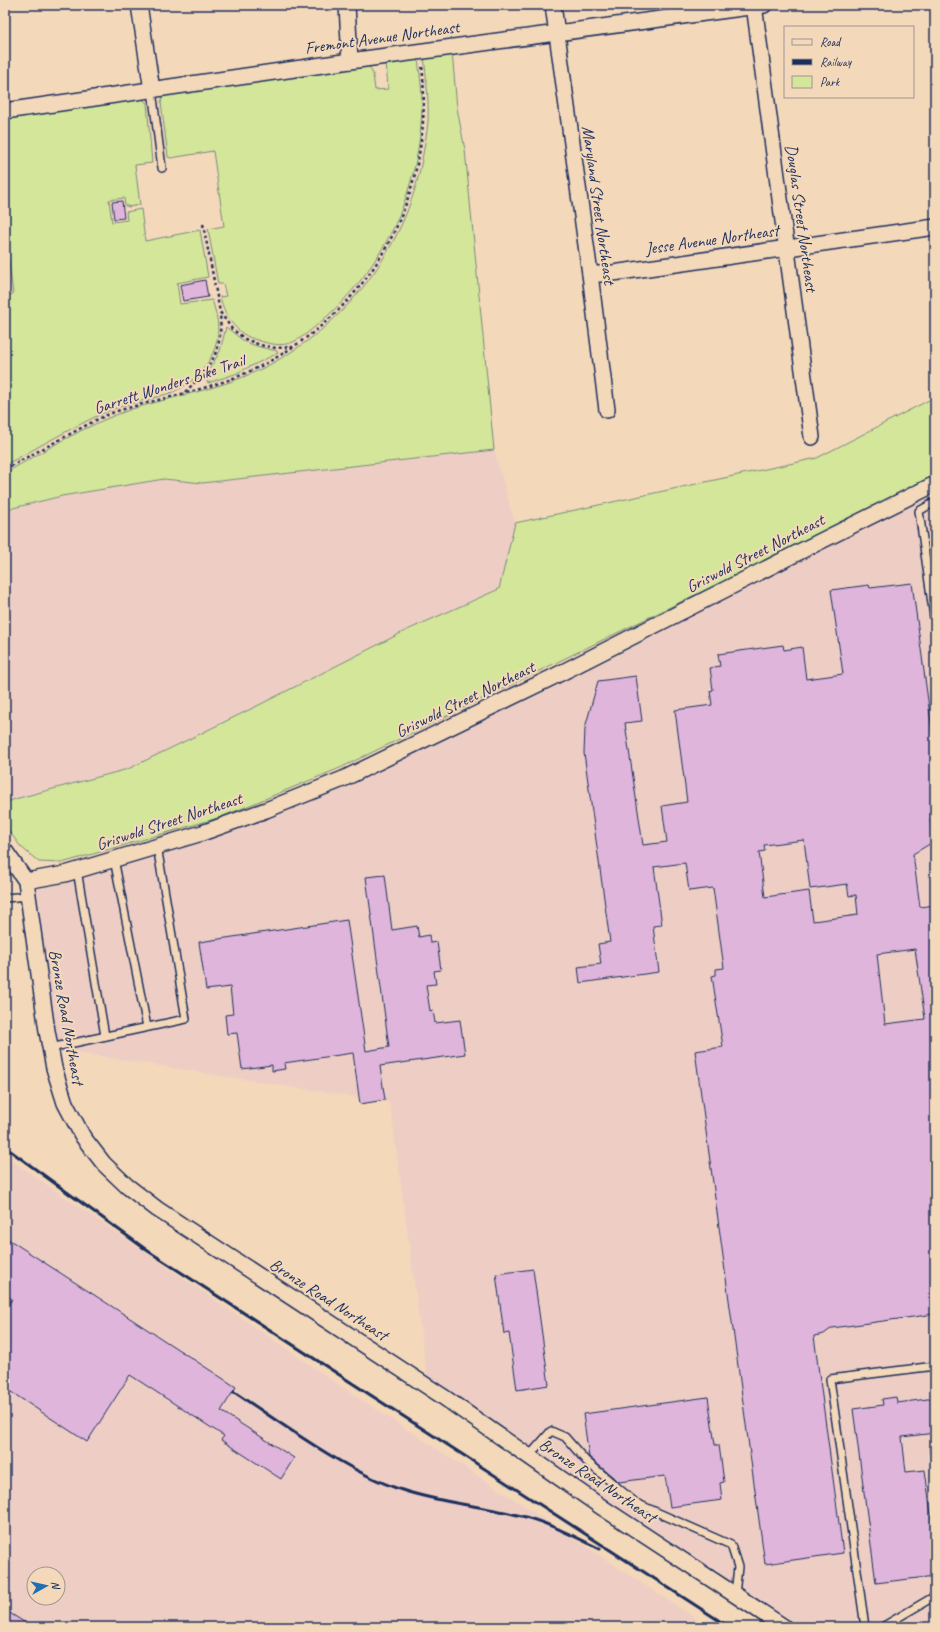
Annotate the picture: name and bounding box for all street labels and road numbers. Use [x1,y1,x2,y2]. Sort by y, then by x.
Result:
street label: Fremont Avenue Northeast [304,16,463,59]
street label: Maryland Street Northeast [577,124,620,288]
street label: Douglas Street Northeast [781,143,823,295]
street label: Jesse Avenue Northeast [643,219,782,259]
street label: Garrett Wonders Bike Trail [91,349,250,419]
street label: Griswold Street Northeast [683,508,830,597]
street label: Griswold Street Northeast [392,656,540,742]
street label: Griswold Street Northeast [94,787,247,855]
street label: Bronze Road Northeast [44,948,89,1088]
street label: Bronze Road Northeast [266,1253,394,1347]
street label: Bronze Road Northeast [535,1434,662,1529]

